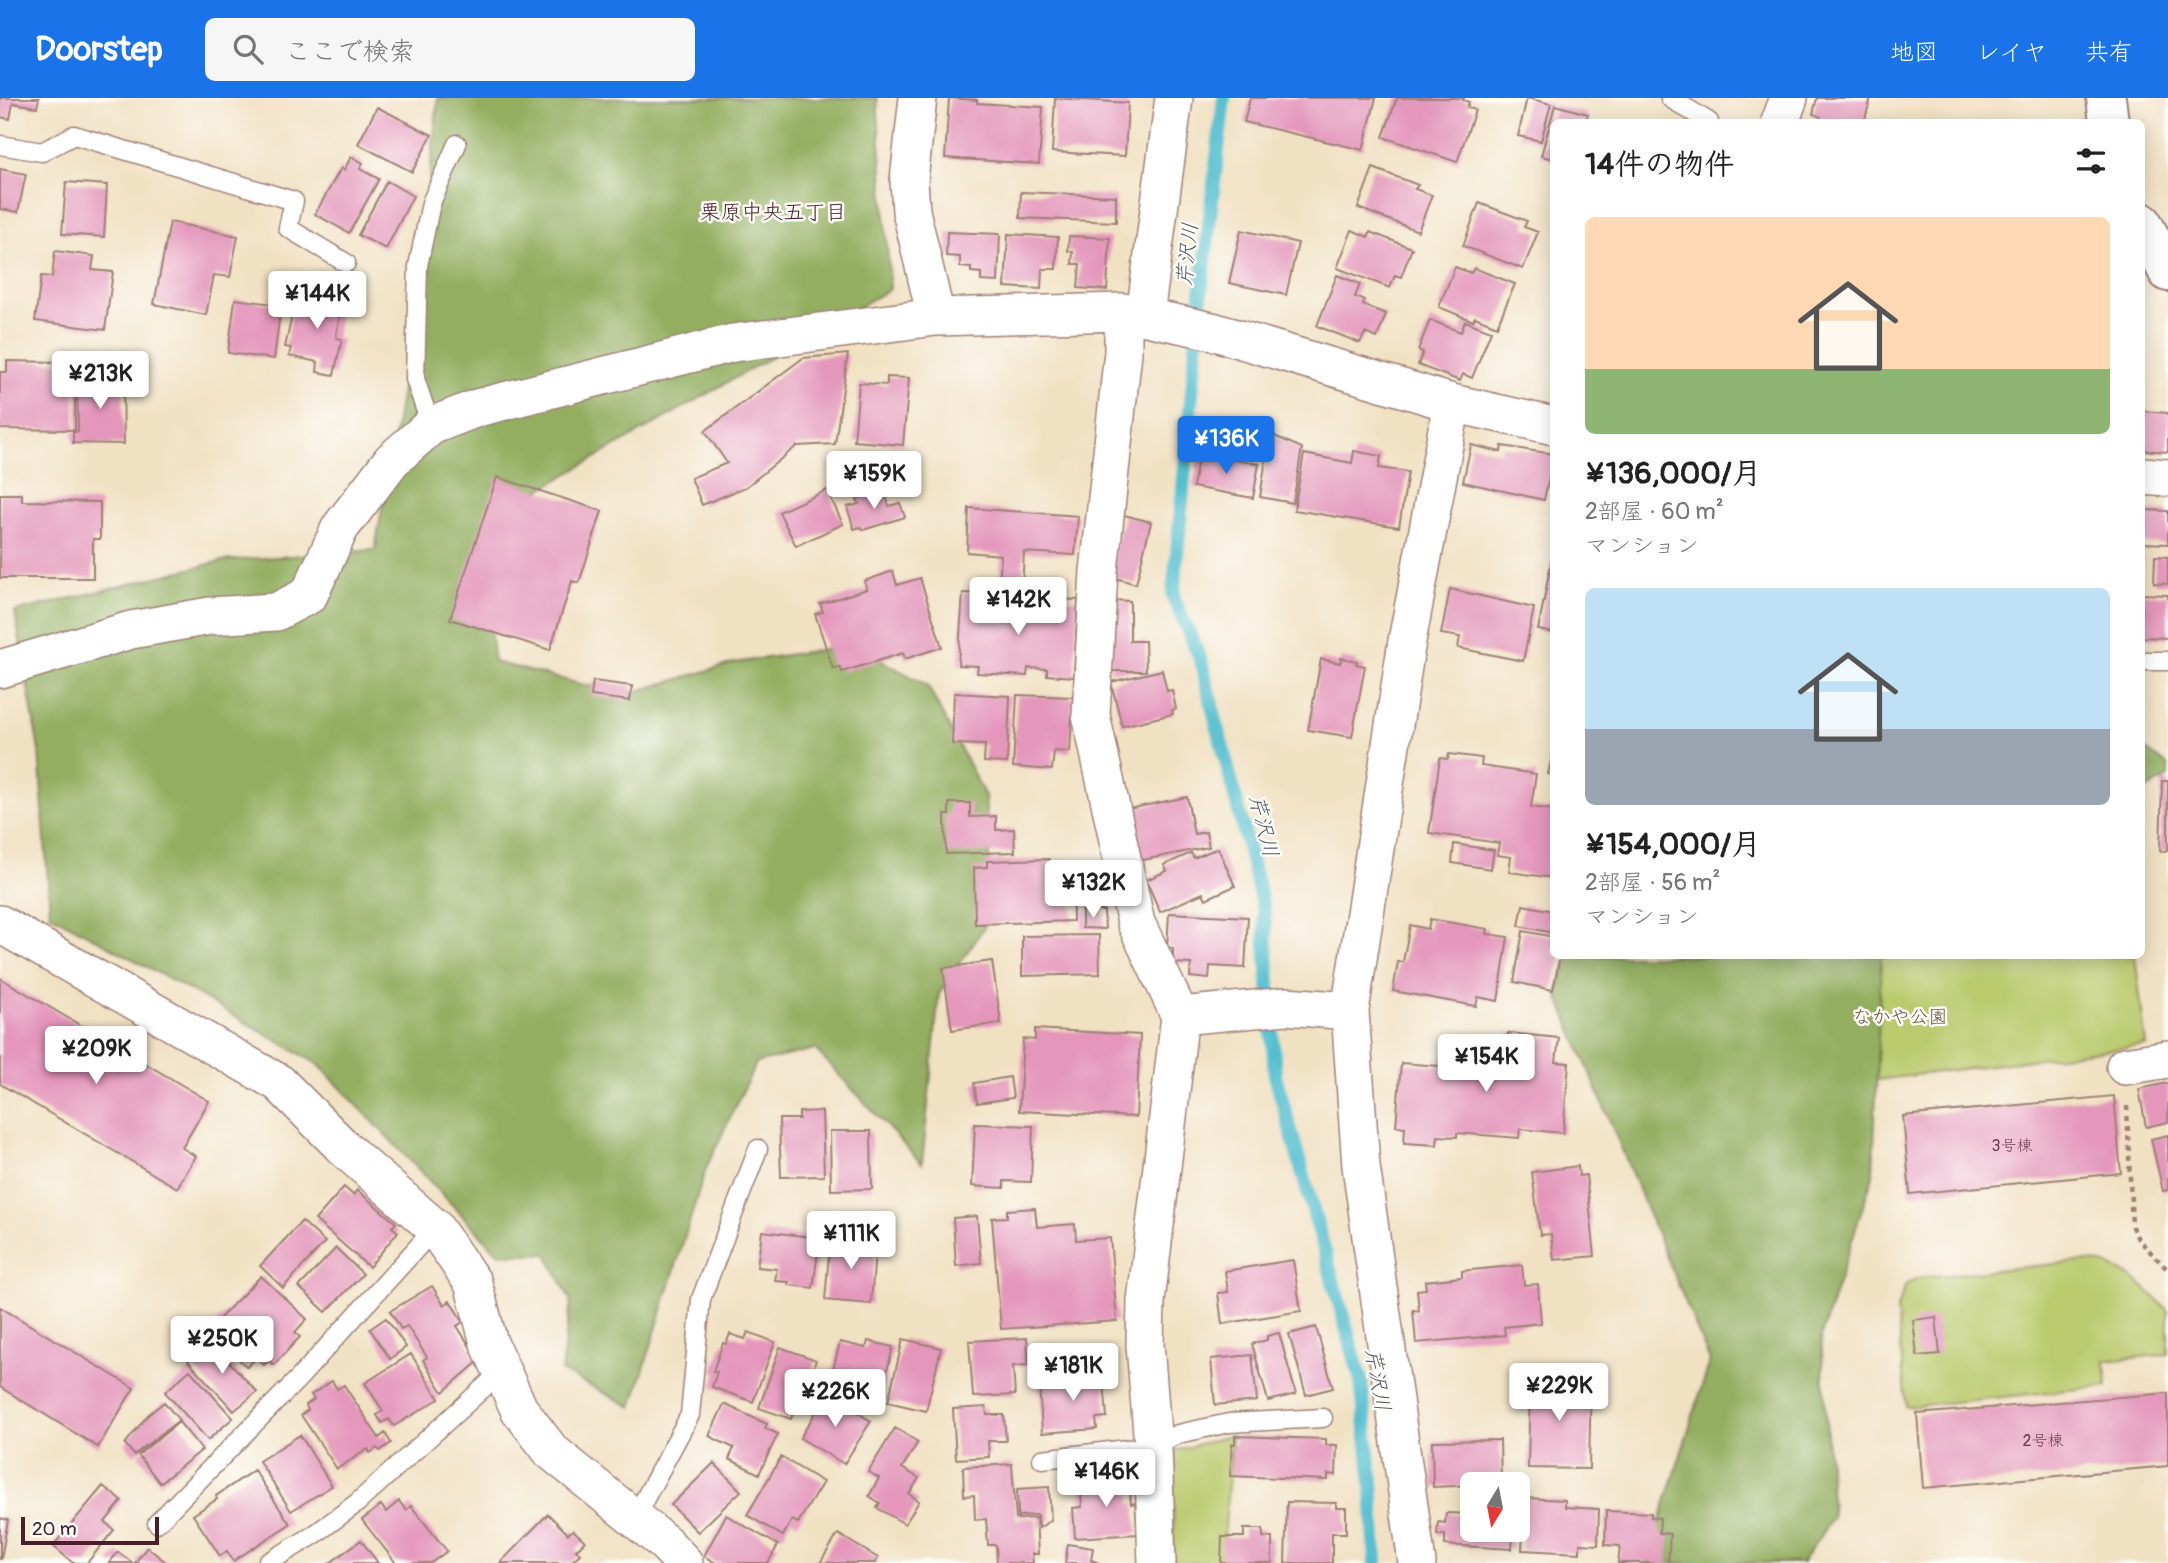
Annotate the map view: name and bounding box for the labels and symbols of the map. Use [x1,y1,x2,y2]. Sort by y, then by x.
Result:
district label: 栗原中央五丁目 [700,199,847,226]
water label: 芹沢川 [1171,221,1204,287]
pin: ¥144K [268,272,366,331]
pin: ¥213K [51,352,149,411]
pin: ¥136K [1177,416,1275,476]
pin: ¥159K [825,452,923,511]
pin: ¥142K [969,578,1067,637]
water label: 芹沢川 [1243,792,1284,860]
pin: ¥132K [1044,860,1142,920]
park label: なかや公園 [1852,1005,1948,1029]
pin: ¥209K [47,1026,145,1086]
pin: ¥154K [1437,1034,1535,1094]
house number: 3号棟 [1992,1136,2032,1156]
pin: ¥111K [802,1212,900,1271]
pin: ¥250K [173,1316,271,1376]
pin: ¥181K [1024,1344,1122,1403]
water label: 芹沢川 [1359,1347,1396,1413]
pin: ¥229K [1510,1364,1608,1423]
pin: ¥226K [786,1370,884,1429]
house number: 2号棟 [2023,1431,2063,1451]
pin: ¥146K [1057,1450,1155,1509]
north arrow [1460,1472,1530,1542]
scale bar [21,1514,159,1546]

